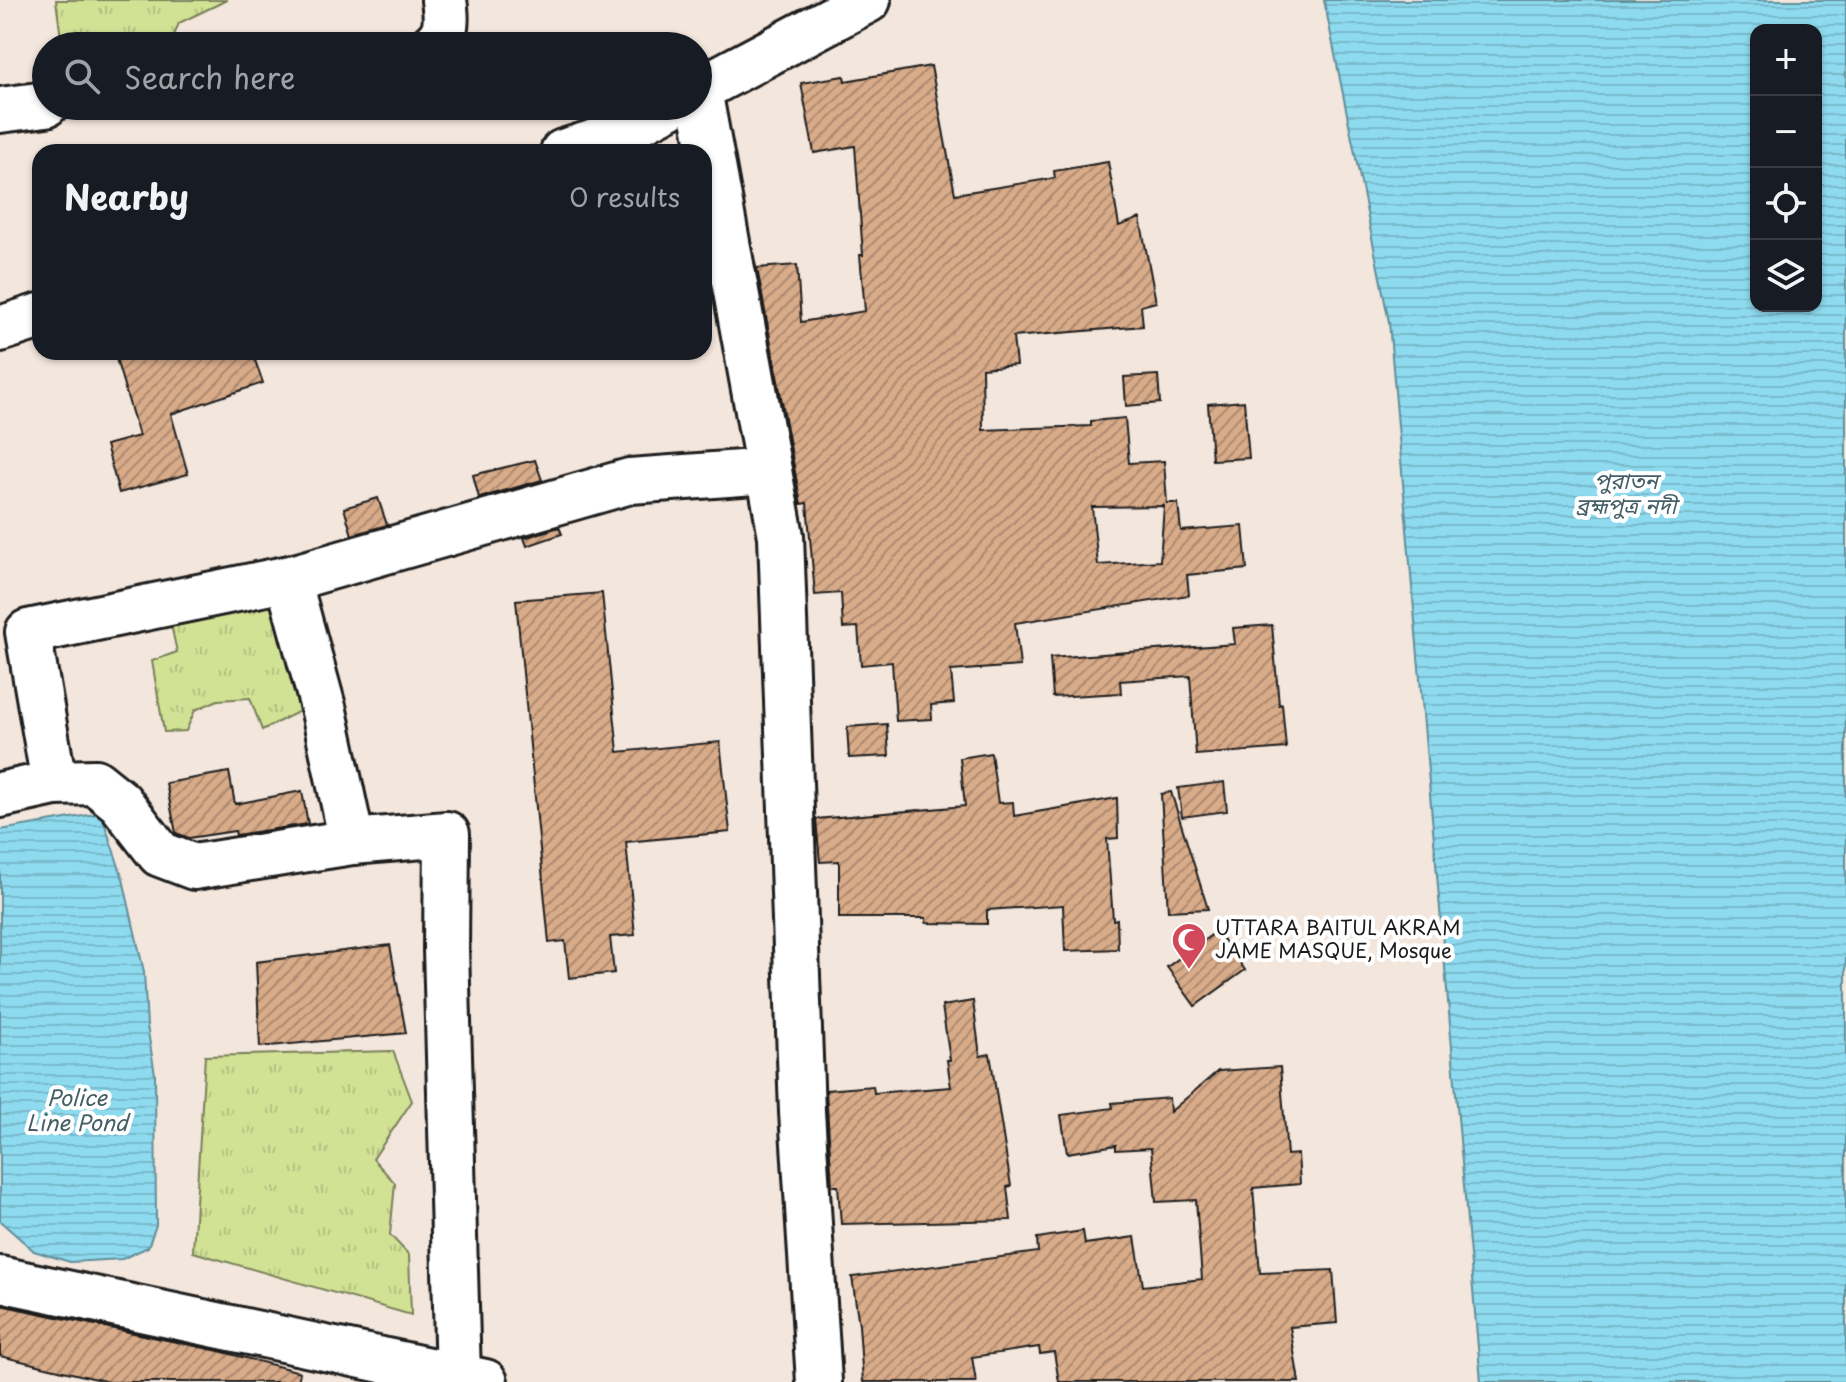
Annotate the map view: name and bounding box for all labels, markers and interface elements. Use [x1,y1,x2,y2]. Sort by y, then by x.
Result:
map controls [1750,24,1822,312]
button: + [1750,24,1822,96]
search box [32,32,712,120]
icon: search [60,54,104,98]
text: Search here [124,54,296,99]
button: − [1750,96,1822,168]
button: locate [1750,168,1822,240]
text: Nearby [64,170,189,222]
text: 0 results [569,177,680,216]
button: layers [1750,240,1822,312]
water label: পুরাতন ব্রহ্মপুত্র নদী [1576,463,1680,521]
place label: UTTARA BAITUL AKRAM JAME MASQUE, Mosque [1215,912,1461,965]
mosque icon: UTTARA BAITUL AKRAM JAME MASQUE, Mosque [1170,921,1208,971]
water label: Police Line Pond [26,1080,132,1138]

